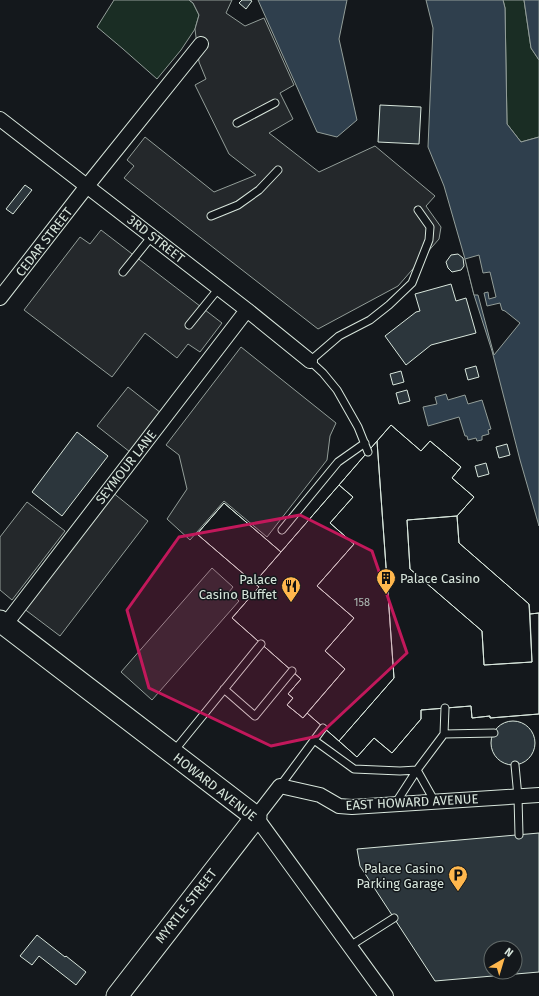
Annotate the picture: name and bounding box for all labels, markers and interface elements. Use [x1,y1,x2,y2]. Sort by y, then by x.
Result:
street label: CEDAR STREET [12,204,76,279]
street label: 3RD STREET [125,212,188,266]
street label: SEYMOUR LANE [93,427,160,507]
building icon: Palace Casino [375,567,397,595]
place label: Palace Casino [400,571,480,586]
place label: Palace Casino Buffet [199,572,277,602]
restaurant icon: Palace Casino Buffet [280,575,302,603]
house number: 158 [354,596,370,609]
street label: HOWARD AVENUE [170,750,260,824]
street label: EAST HOWARD AVENUE [345,791,479,813]
place label: Palace Casino Parking Garage [357,861,444,891]
parking icon: Palace Casino Parking Garage [447,864,469,892]
street label: MYRTLE STREET [152,866,220,946]
north arrow [483,940,523,980]
text: N [502,945,516,960]

